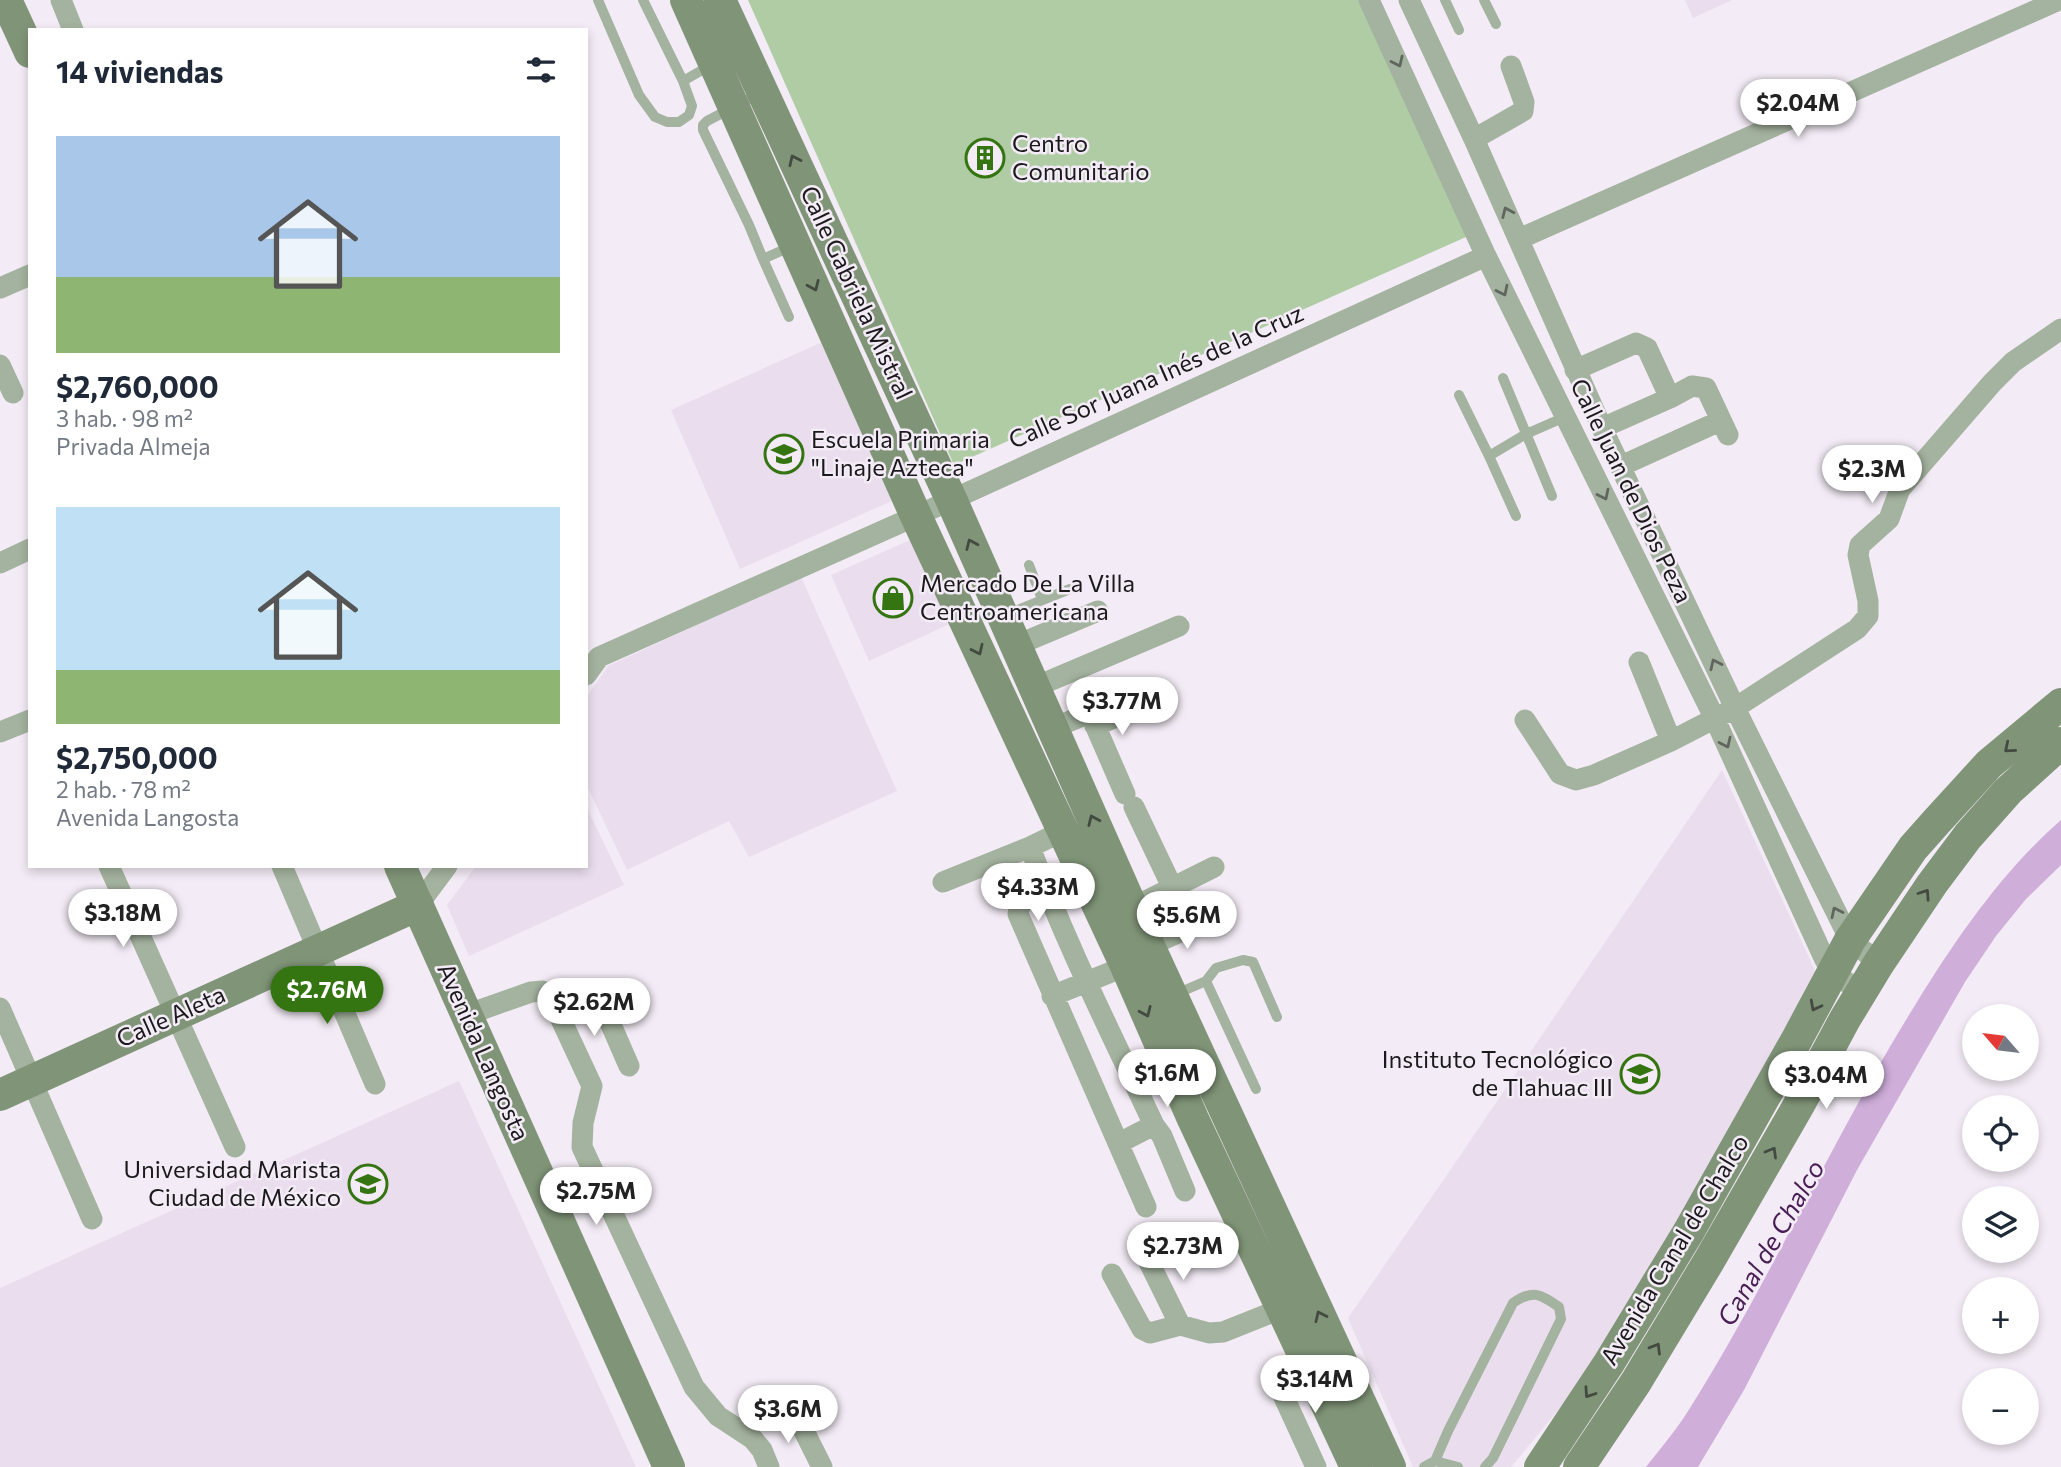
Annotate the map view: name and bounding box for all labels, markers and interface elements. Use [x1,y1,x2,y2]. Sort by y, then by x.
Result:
icon: filters [522,51,560,89]
text: 14 viviendas [56,52,224,89]
one-way arrow [1390,55,1404,67]
pin: $2.04M [1741,80,1855,139]
text: $2.04M [1756,88,1840,116]
place label: Centro Comunitario [1012,128,1150,185]
building icon: Centro Comunitario [964,137,1006,179]
one-way arrow [788,154,802,167]
icon: home [245,181,371,307]
street label: Calle Gabriela Mistral [795,181,920,404]
one-way arrow [1501,207,1515,219]
one-way arrow [806,279,820,291]
one-way arrow [1495,284,1509,296]
street label: Calle Sor Juana Inés de la Cruz [1004,297,1307,454]
text: $2,760,000 [56,367,219,404]
street label: Calle Juan de Dios Peza [1565,373,1699,607]
text: 3 hab. · 98 m² [56,404,193,432]
place label: Escuela Primaria "Linaje Azteca" [811,424,990,481]
text: Privada Almeja [56,432,211,460]
school or university icon: Escuela Primaria "Linaje Azteca" [763,433,805,475]
pin: $2.3M [1823,446,1921,505]
text: $2.3M [1838,454,1906,482]
one-way arrow [1595,488,1609,500]
one-way arrow [965,539,979,552]
icon: home [245,552,371,678]
place label: Mercado De La Villa Centroamericana [920,568,1135,625]
shop icon: Mercado De La Villa Centroamericana [872,577,914,619]
one-way arrow [970,643,984,655]
one-way arrow [1709,659,1723,671]
pin: $3.77M [1065,678,1179,737]
text: $3.77M [1082,686,1162,714]
one-way arrow [1718,736,1732,748]
text: $2,750,000 [56,738,218,775]
one-way arrow [2004,740,2017,752]
text: 2 hab. · 78 m² [56,775,191,803]
text: Avenida Langosta [56,803,239,831]
one-way arrow [1087,814,1101,827]
pin: $4.33M [981,864,1095,923]
text: $4.33M [997,872,1079,900]
one-way arrow [1917,889,1930,902]
pin: $3.18M [66,890,180,949]
pin: $5.6M [1138,892,1236,951]
text: $3.18M [84,898,162,926]
text: $5.6M [1153,900,1221,928]
one-way arrow [1830,907,1844,919]
street label: Avenida Langosta [432,958,537,1145]
pin: $2.76M [270,967,384,1026]
text: $2.76M [286,975,368,1003]
pin: $2.62M [537,978,651,1038]
street label: Calle Aleta [112,979,229,1052]
text: $2.62M [553,987,635,1015]
one-way arrow [1809,999,1823,1011]
one-way arrow [1138,1004,1152,1017]
north arrow [1962,1004,2039,1082]
map controls [1962,1004,2039,1445]
place label: Instituto Tecnológico de Tlahuac III [1382,1044,1613,1101]
pin: $1.6M [1118,1050,1216,1109]
pin: $3.04M [1769,1052,1883,1111]
school or university icon: Instituto Tecnológico de Tlahuac III [1619,1053,1661,1095]
text: $1.6M [1134,1058,1200,1086]
text: $3.04M [1784,1060,1868,1088]
button: locate [1962,1095,2039,1172]
street label: Avenida Canal de Chalco [1593,1129,1754,1370]
one-way arrow [1764,1147,1777,1160]
place label: Universidad Marista Ciudad de México [124,1154,341,1211]
water label: Canal de Chalco [1710,1154,1830,1331]
school or university icon: Universidad Marista Ciudad de México [347,1163,389,1205]
pin: $2.75M [539,1168,653,1227]
text: $2.75M [556,1176,636,1204]
button: layers [1962,1186,2039,1263]
pin: $2.73M [1126,1222,1240,1282]
text: $2.73M [1143,1231,1223,1259]
button: + [1962,1277,2039,1354]
one-way arrow [1314,1311,1328,1323]
one-way arrow [1648,1343,1661,1356]
pin: $3.14M [1258,1356,1372,1415]
text: $3.14M [1276,1364,1354,1392]
button: − [1962,1368,2039,1445]
one-way arrow [1585,1385,1597,1398]
pin: $3.6M [739,1386,837,1445]
text: $3.6M [754,1394,822,1422]

